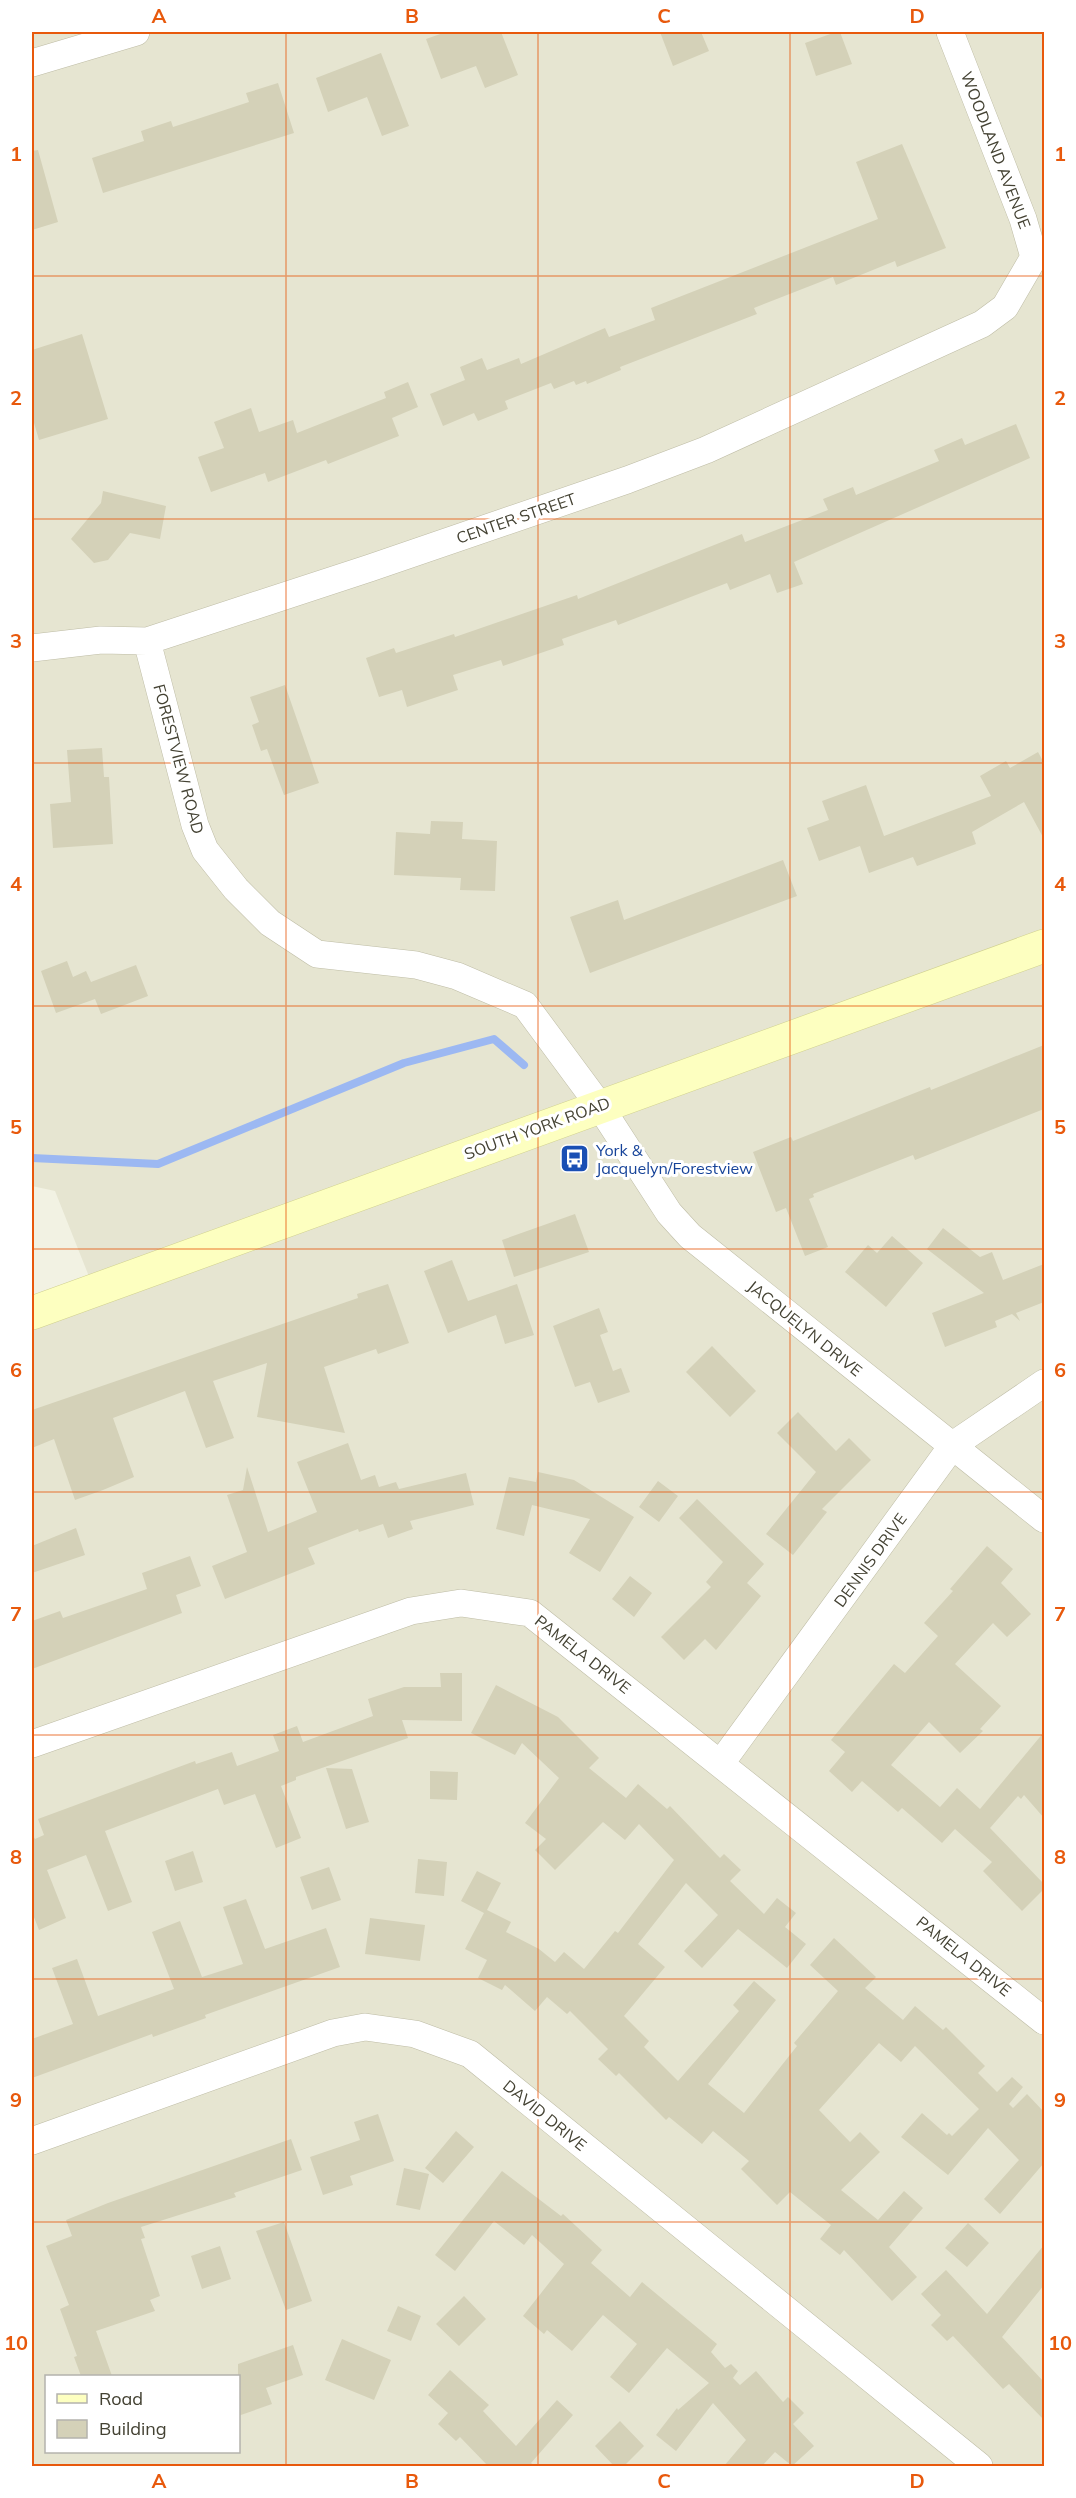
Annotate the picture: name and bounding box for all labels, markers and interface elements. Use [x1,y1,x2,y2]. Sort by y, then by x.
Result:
text: A [152,3,167,28]
text: B [405,3,419,28]
text: C [657,3,671,28]
text: D [909,3,925,28]
street label: WOODLAND AVENUE [957,68,1035,232]
text: 1 [10,141,22,166]
text: 1 [1054,141,1066,166]
text: 2 [10,385,22,410]
text: 2 [1054,385,1066,410]
street label: CENTER STREET [453,488,579,548]
text: 3 [10,628,22,653]
text: 3 [1054,628,1066,653]
street label: FORESTVIEW ROAD [149,682,209,836]
text: 4 [10,871,22,896]
text: 4 [1054,871,1066,896]
street label: SOUTH YORK ROAD [461,1092,613,1164]
text: 5 [10,1114,22,1139]
text: 5 [1054,1114,1066,1139]
place label: York & Jacquelyn/Forestview [595,1140,753,1178]
bus stop icon: York & Jacquelyn/Forestview [559,1143,591,1175]
street label: JACQUELYN DRIVE [744,1276,866,1380]
text: 6 [10,1357,22,1382]
text: 6 [1054,1357,1066,1382]
street label: DENNIS DRIVE [829,1509,911,1611]
text: 7 [10,1601,22,1626]
text: 7 [1054,1601,1066,1626]
street label: PAMELA DRIVE [531,1610,635,1698]
text: 8 [10,1844,22,1869]
text: 8 [1054,1844,1066,1869]
street label: PAMELA DRIVE [913,1912,1015,2000]
street label: DAVID DRIVE [499,2075,591,2155]
text: 9 [10,2087,22,2112]
text: 9 [1054,2087,1066,2112]
text: 10 [4,2330,28,2355]
text: 10 [1048,2330,1072,2355]
legend [45,2375,240,2453]
text: Road [99,2387,143,2410]
text: Building [99,2417,167,2440]
text: A [152,2468,167,2493]
text: B [405,2468,419,2493]
text: C [657,2468,671,2493]
text: D [909,2468,925,2493]

